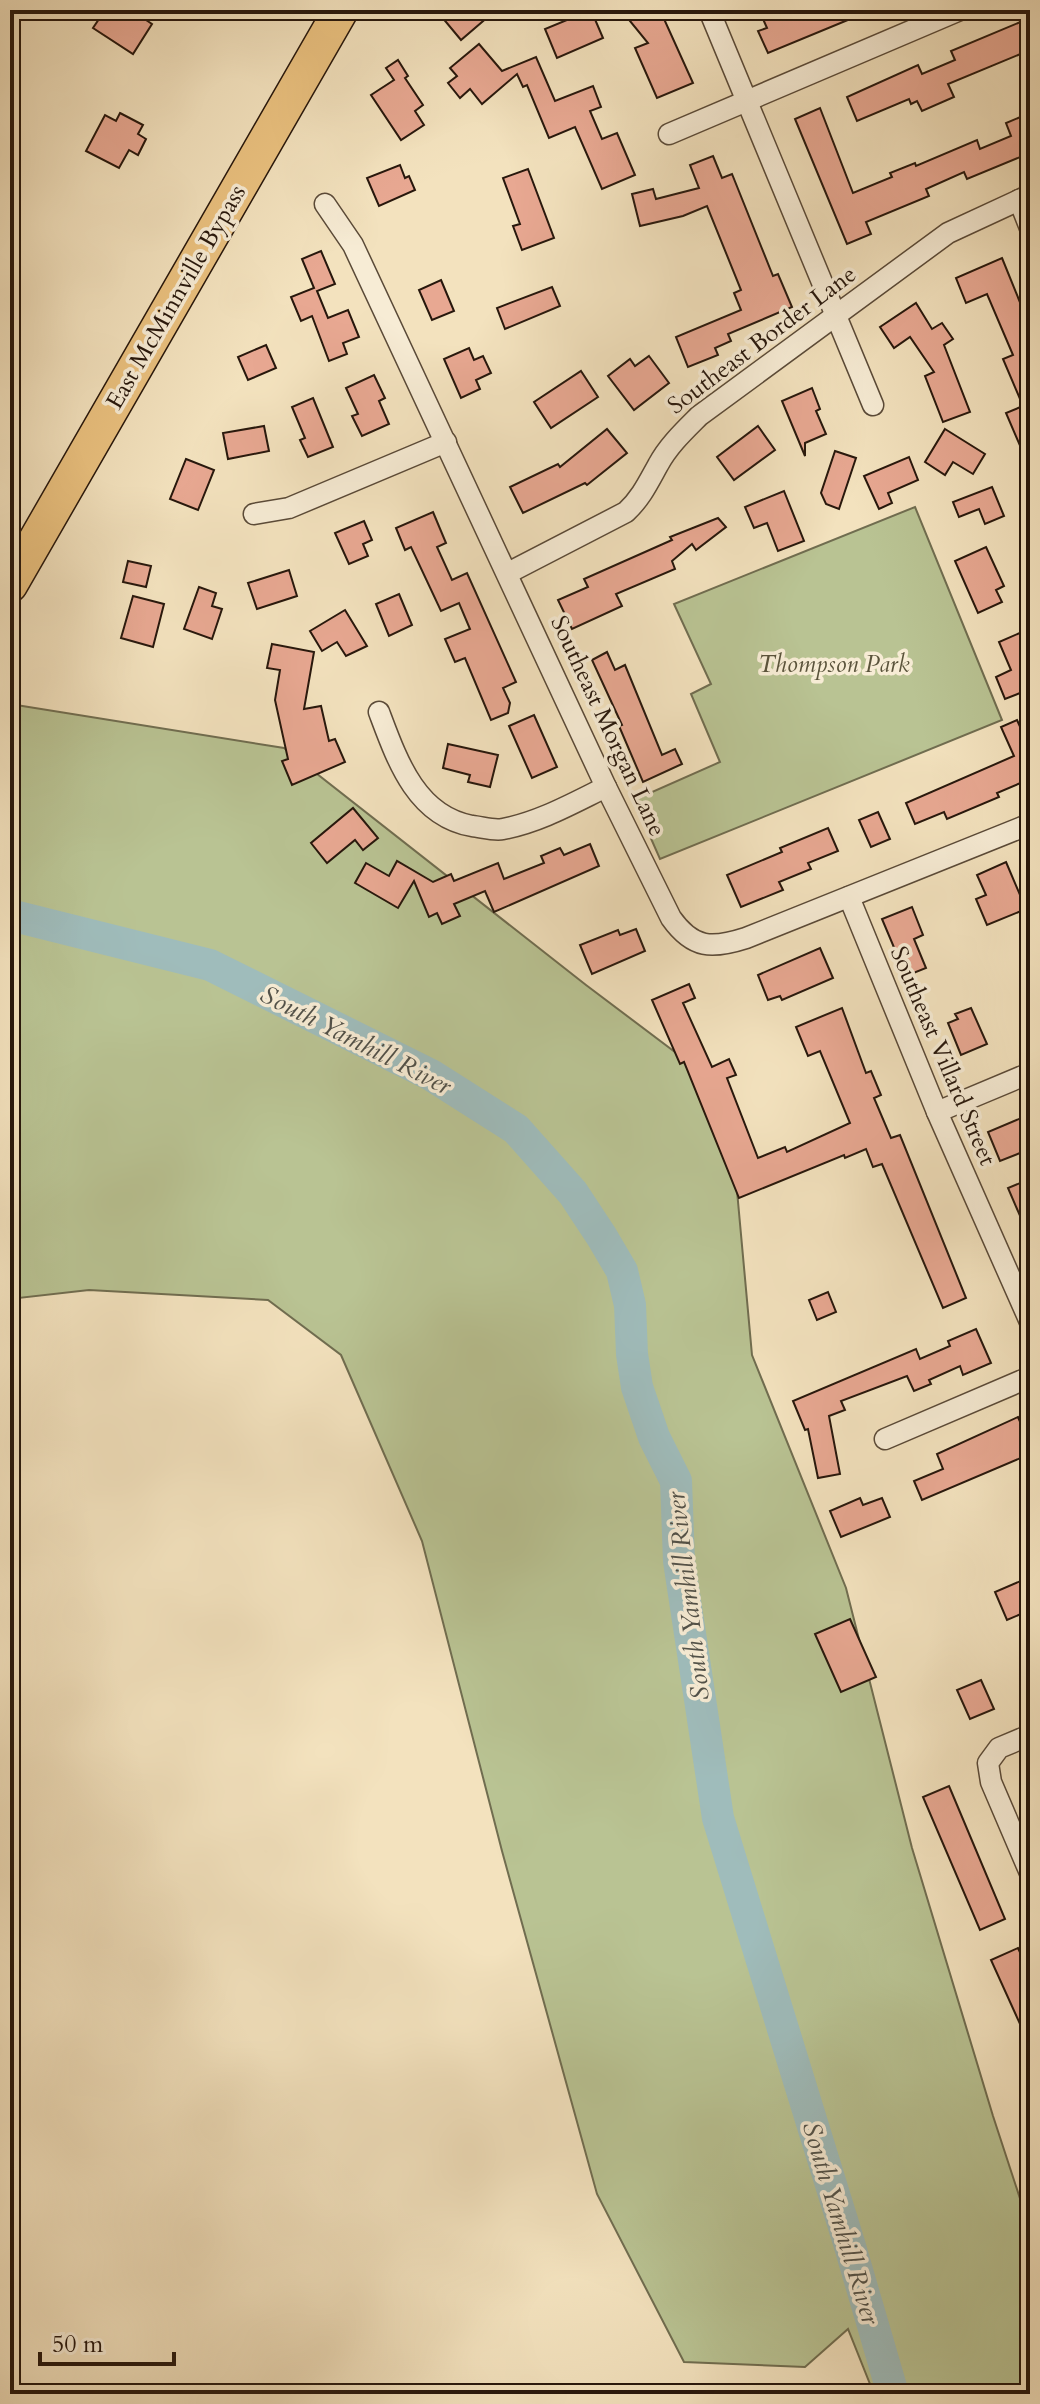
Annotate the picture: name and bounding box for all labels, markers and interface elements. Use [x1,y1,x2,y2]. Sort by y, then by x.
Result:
street label: East McMinnville Bypass [98,179,254,415]
street label: Southeast Border Lane [661,258,863,422]
street label: Southeast Morgan Lane [542,610,674,842]
park label: Thompson Park [758,648,910,681]
street label: Southeast Villard Street [882,941,1004,1171]
water label: South Yamhill River [255,977,459,1104]
water label: South Yamhill River [658,1488,718,1702]
water label: South Yamhill River [794,2117,889,2330]
scale bar [40,2316,174,2366]
text: 50 m [52,2328,104,2361]

